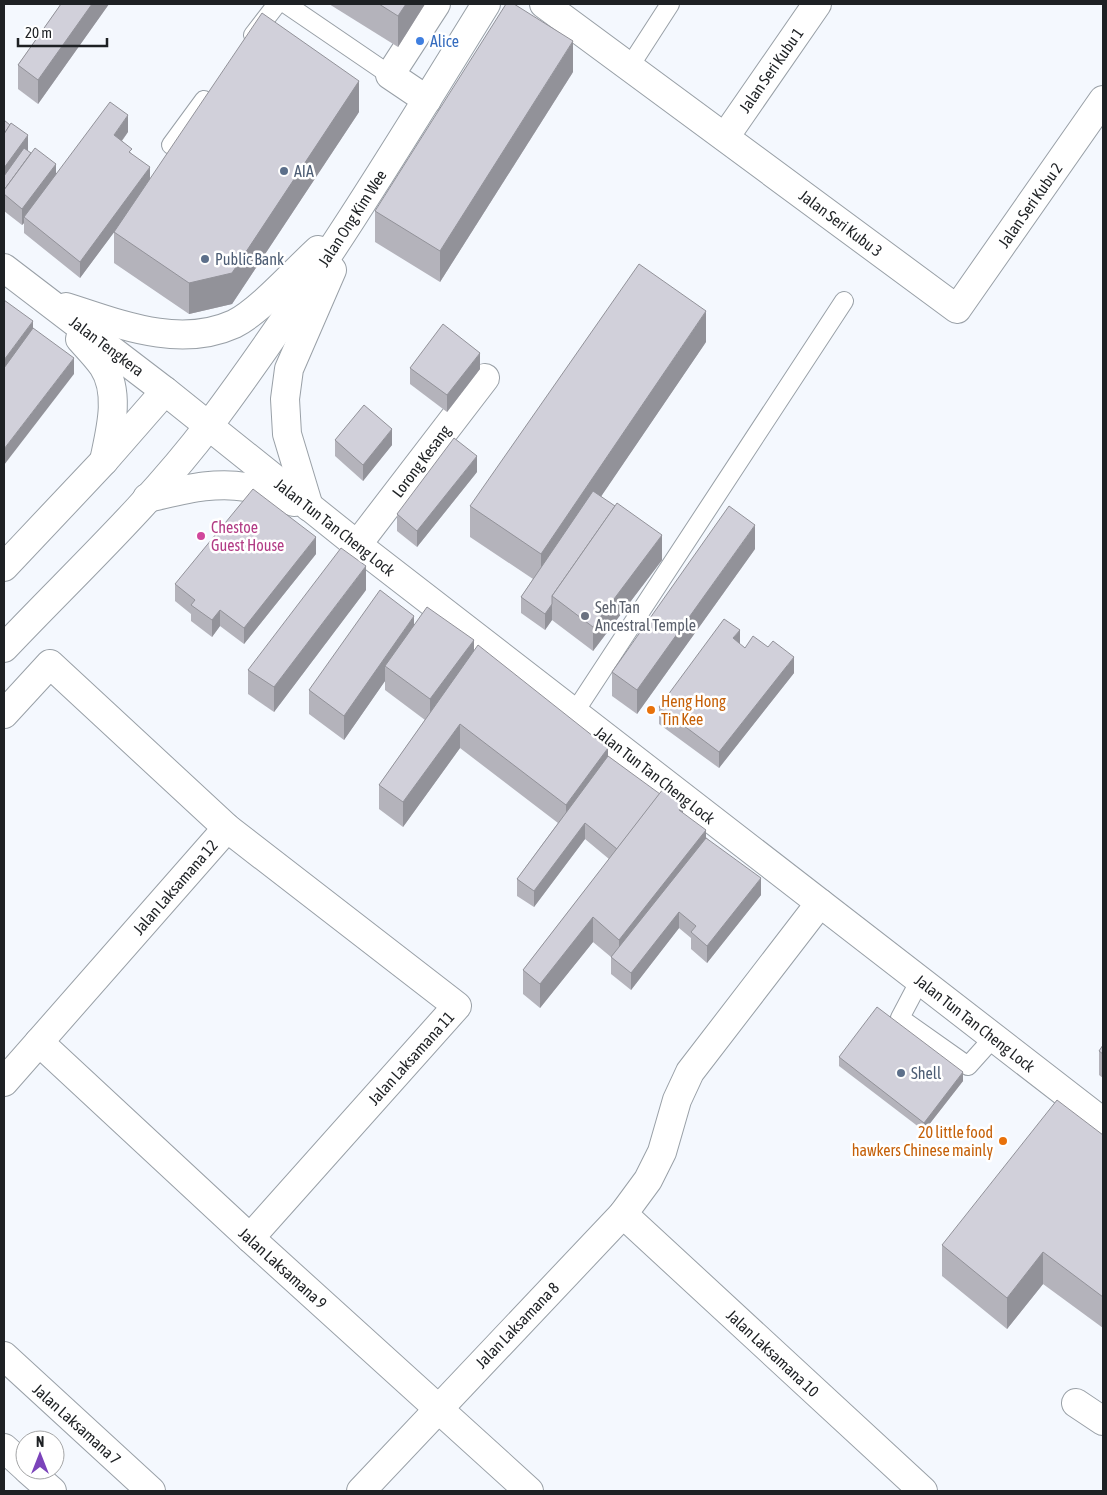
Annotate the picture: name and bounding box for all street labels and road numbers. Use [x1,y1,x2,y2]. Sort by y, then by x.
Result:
street label: Jalan Seri Kubu 1 [735,24,807,116]
street label: Jalan Seri Kubu 2 [994,159,1066,251]
street label: Jalan Ong Kim Wee [314,166,391,270]
street label: Jalan Seri Kubu 3 [796,186,886,260]
street label: Jalan Tengkera [66,312,148,380]
street label: Lorong Kesang [388,421,455,501]
street label: Jalan Tun Tan Cheng Lock [271,475,399,580]
street label: Jalan Tun Tan Cheng Lock [591,723,719,828]
street label: Jalan Laksamana 12 [129,836,221,938]
street label: Jalan Tun Tan Cheng Lock [911,971,1039,1076]
street label: Jalan Laksamana 11 [364,1008,458,1108]
street label: Jalan Laksamana 9 [235,1224,331,1312]
street label: Jalan Laksamana 8 [472,1279,562,1371]
street label: Jalan Laksamana 10 [723,1306,823,1400]
street label: Jalan Laksamana 7 [29,1380,125,1468]

